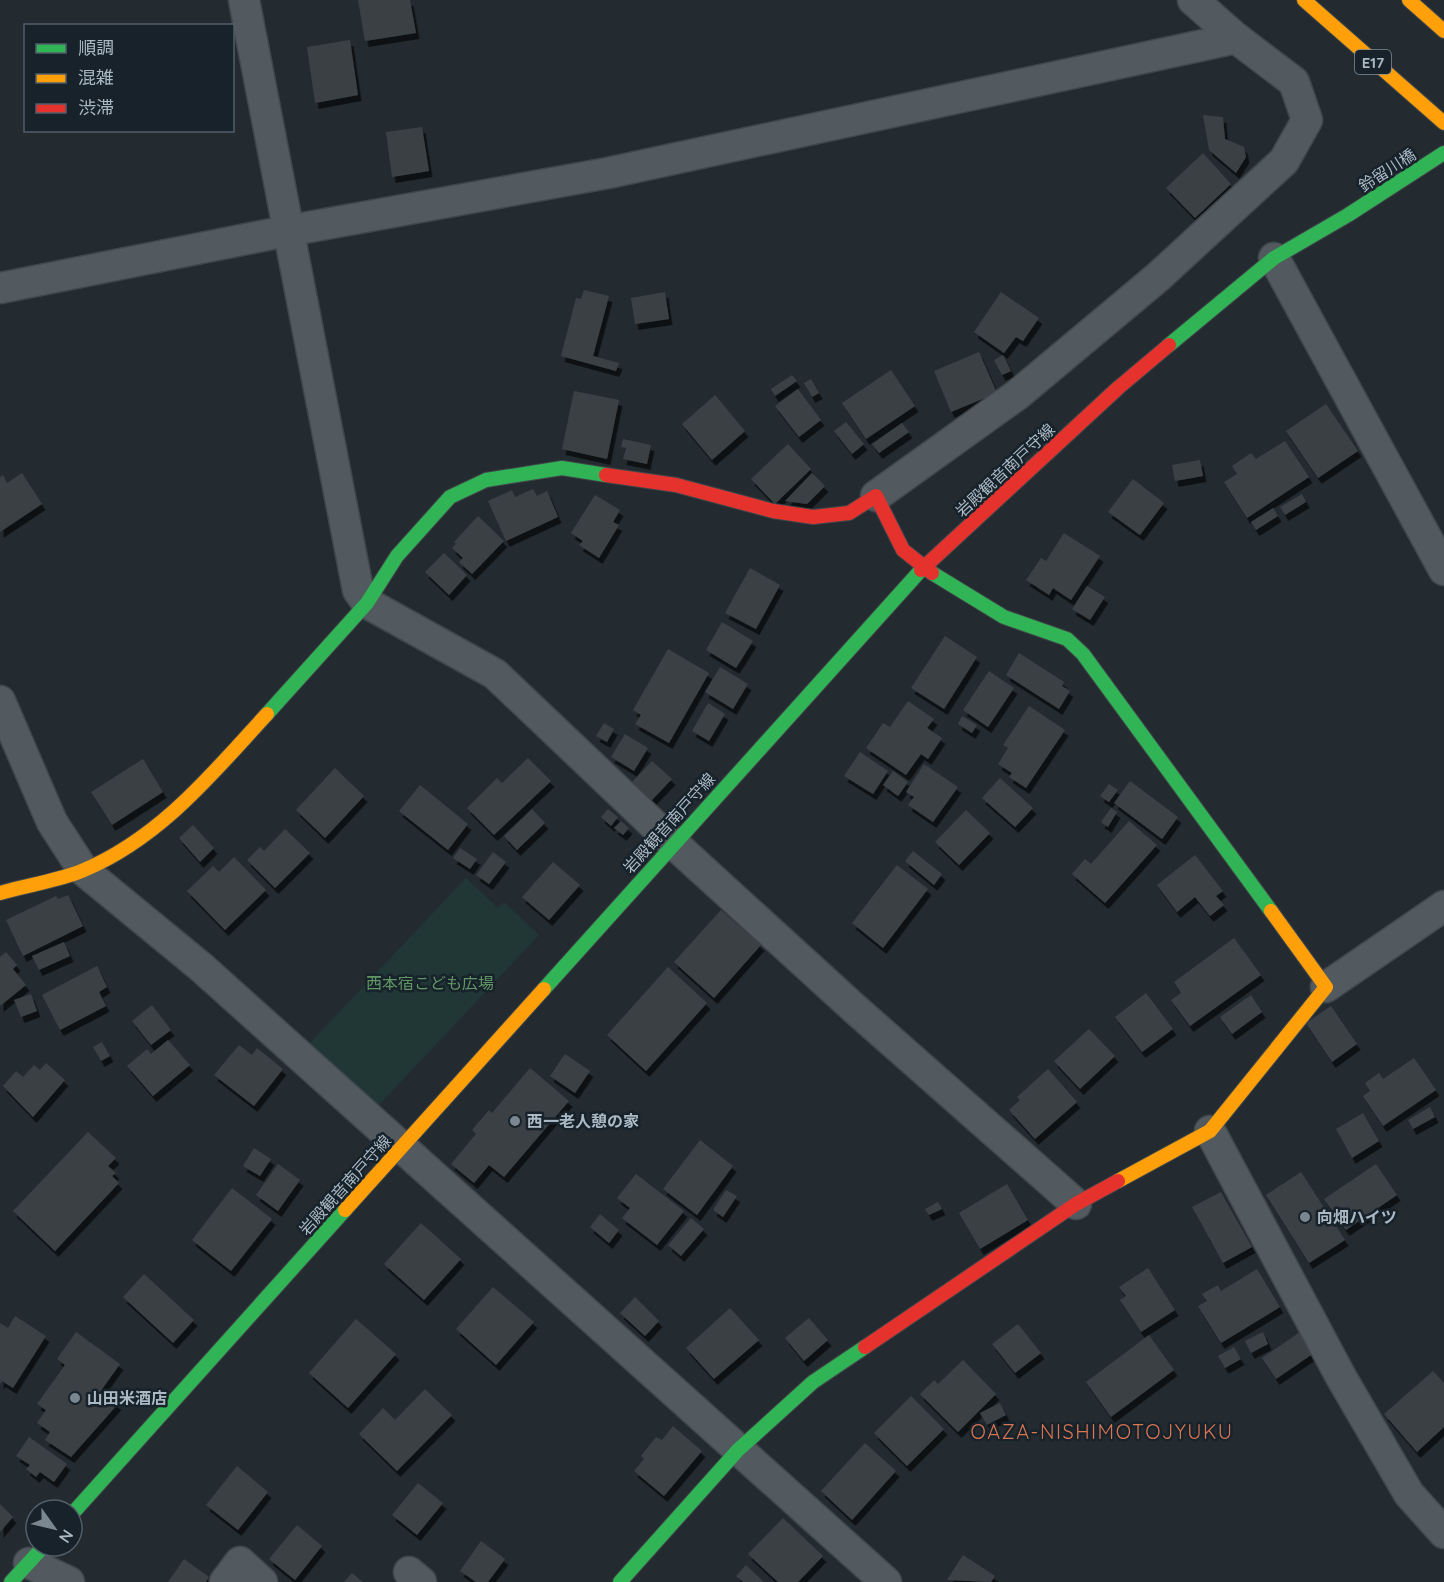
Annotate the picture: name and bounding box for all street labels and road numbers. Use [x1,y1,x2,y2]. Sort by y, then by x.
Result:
road number: E17 [1355,50,1391,74]
street label: 鈴留川橋 [1355,144,1419,196]
street label: 岩殿観音南戸守線 [951,419,1059,521]
street label: 岩殿観音南戸守線 [619,769,719,877]
street label: 岩殿観音南戸守線 [295,1131,395,1239]

